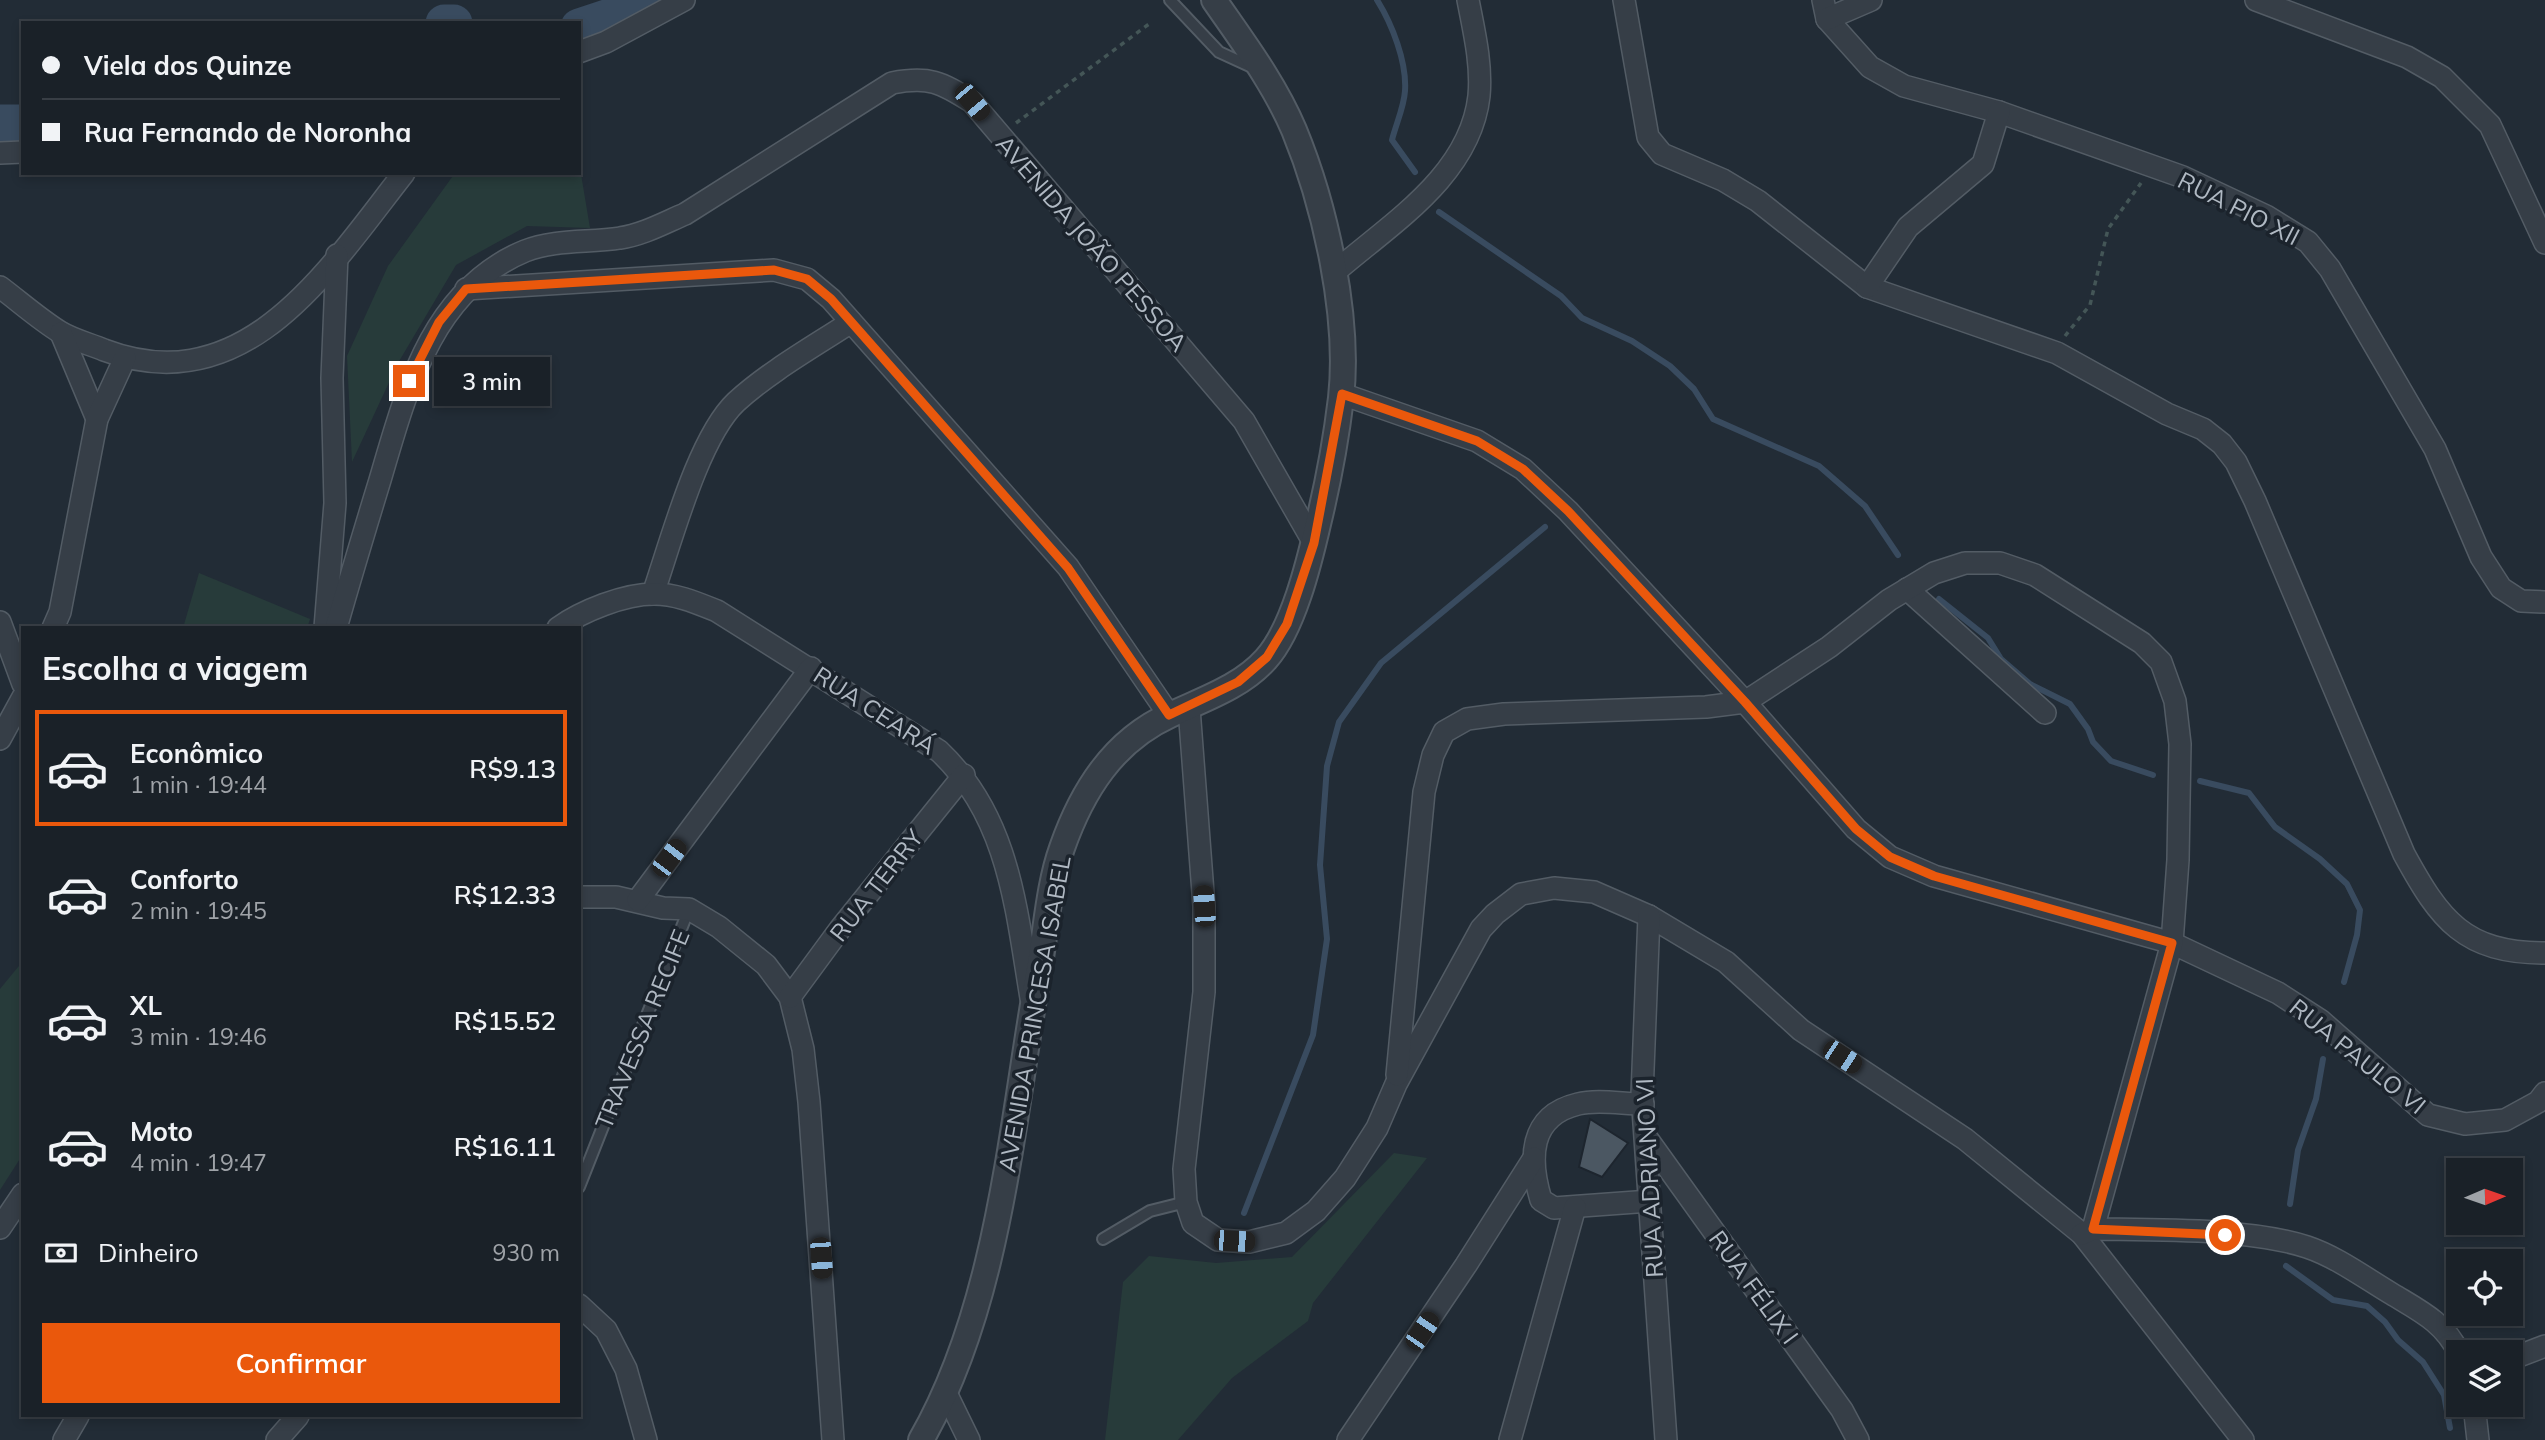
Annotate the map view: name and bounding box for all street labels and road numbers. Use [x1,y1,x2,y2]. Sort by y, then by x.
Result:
street label: AVENIDA JOÃO PESSOA [990,129,1194,357]
street label: RUA PIO XII [2173,165,2305,251]
street label: RUA CEARÁ [808,659,942,761]
street label: RUA TERRY [823,823,929,947]
street label: AVENIDA PRINCESA ISABEL [991,854,1077,1174]
street label: TRAVESSA RECIFE [588,925,696,1133]
street label: RUA PAULO VI [2284,992,2432,1120]
street label: RUA ADRIANO VI [1629,1078,1669,1278]
street label: RUA FÉLIX I [1703,1224,1805,1350]

